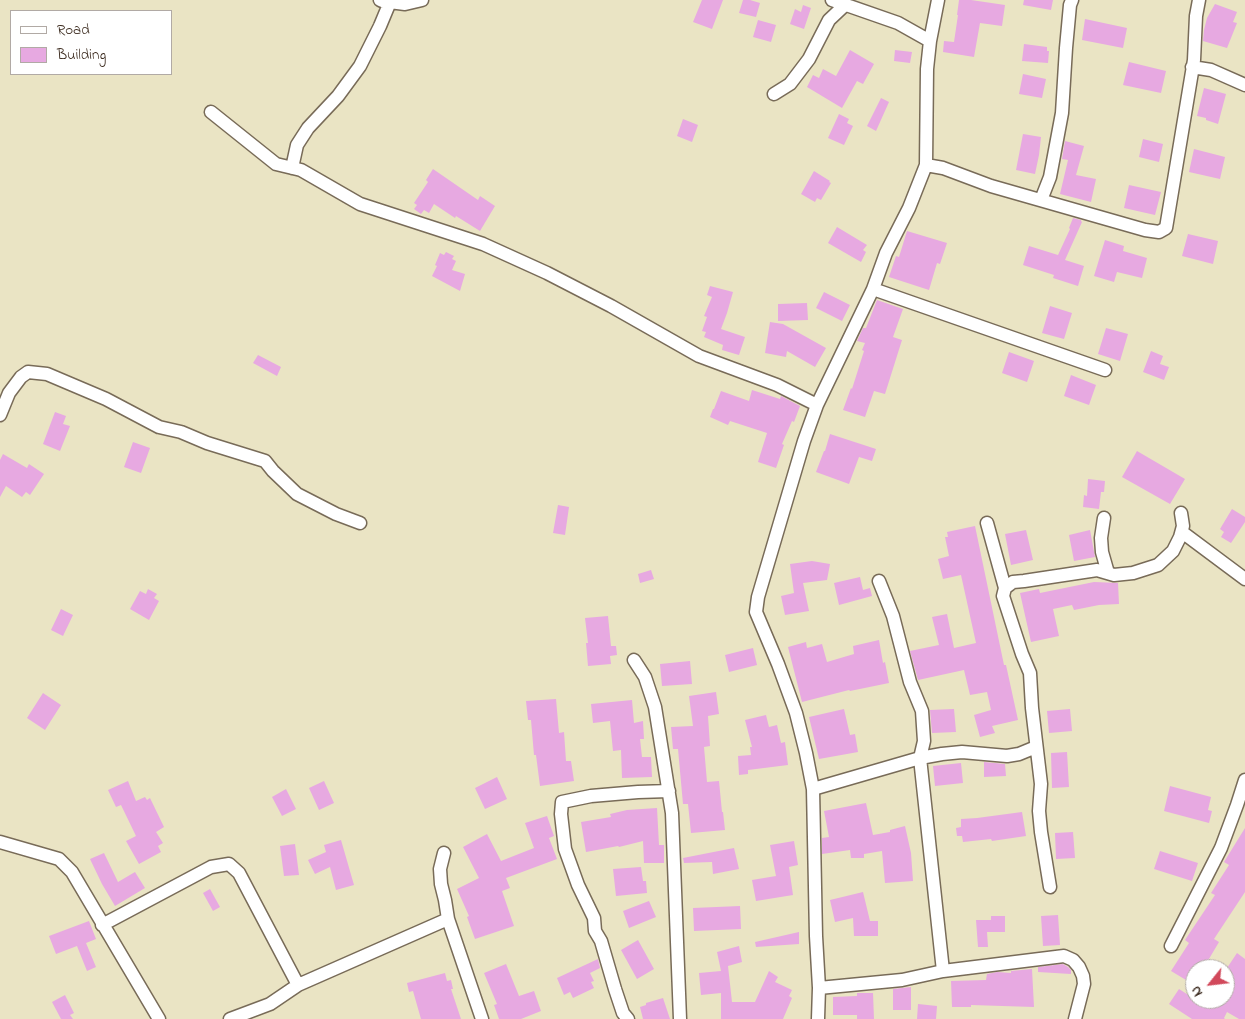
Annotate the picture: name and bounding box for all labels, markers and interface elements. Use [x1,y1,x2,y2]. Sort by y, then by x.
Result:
legend [10,10,172,75]
text: Road [57,19,90,41]
text: Building [57,44,106,66]
north arrow [1185,959,1235,1009]
text: N [1186,982,1209,1000]

